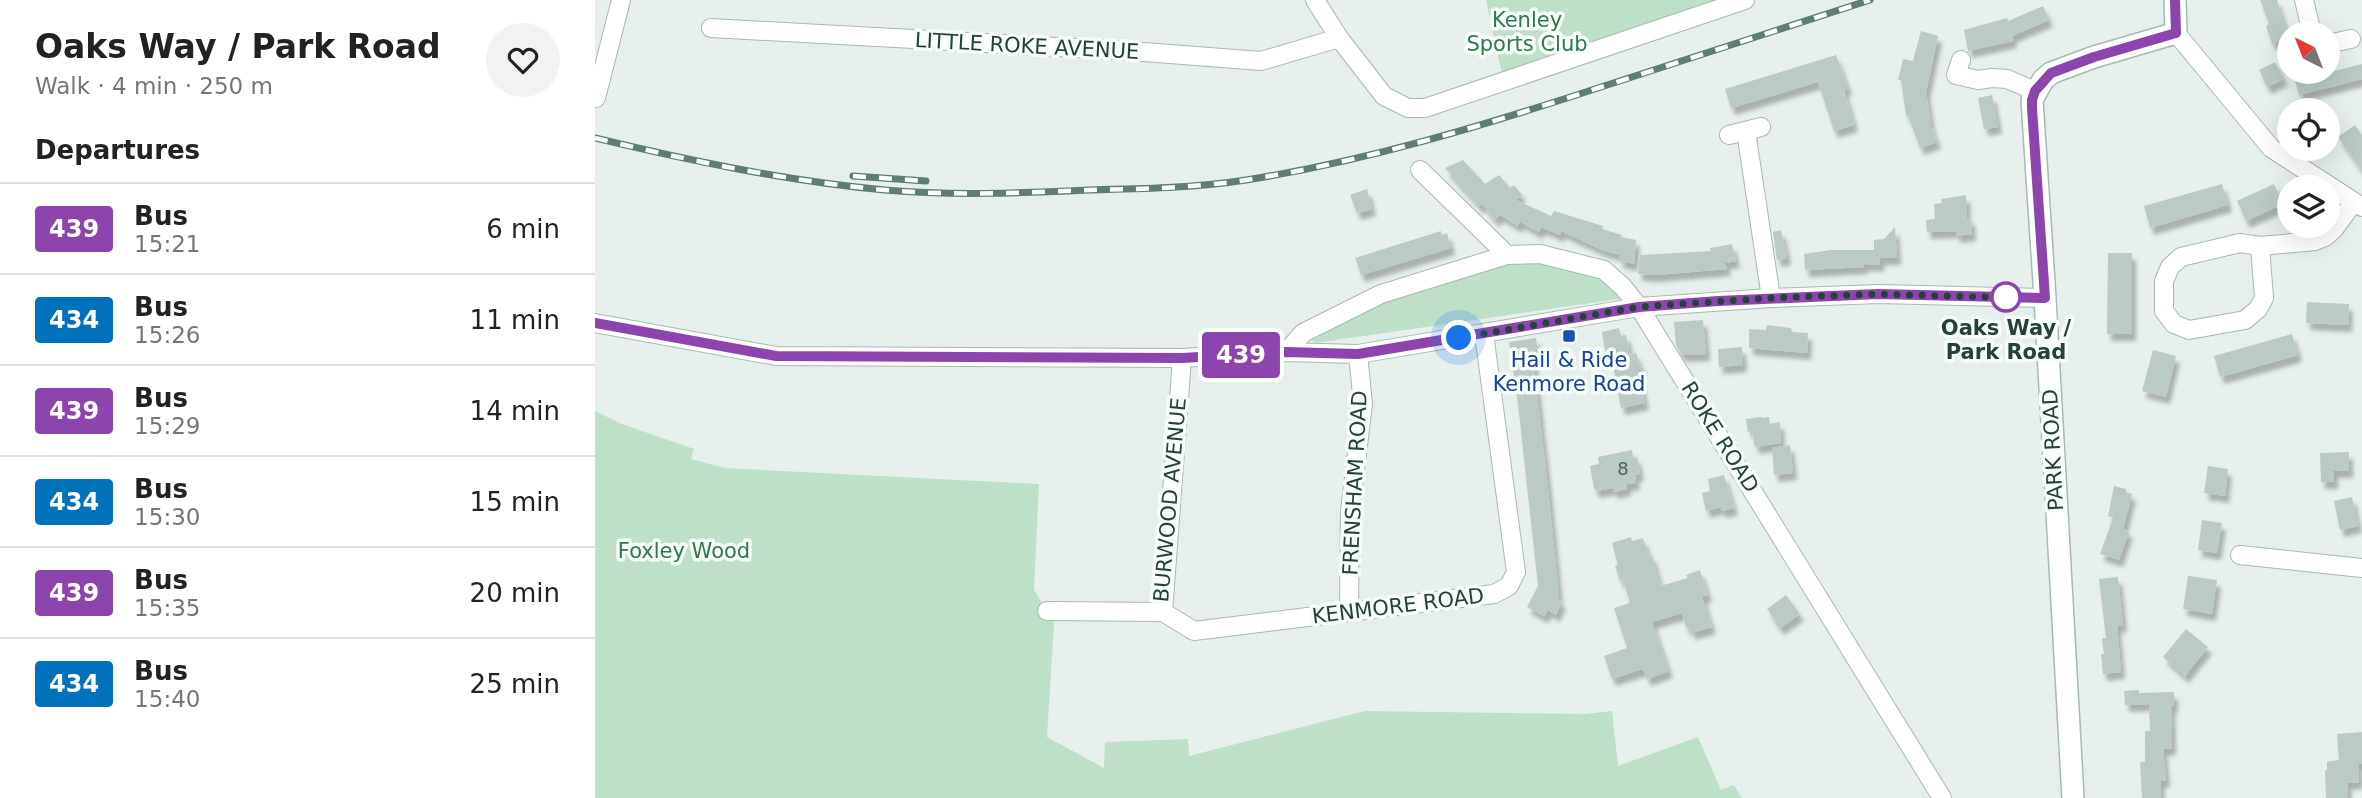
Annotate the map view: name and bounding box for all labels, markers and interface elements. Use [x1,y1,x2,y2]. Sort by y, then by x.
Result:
park label: Kenley Sports Club [1466,8,1588,56]
north arrow [2277,21,2340,84]
map controls [2277,21,2340,238]
button: heart [486,23,560,97]
text: Oaks Way / Park Road [35,27,441,66]
street label: LITTLE ROKE AVENUE [914,28,1140,64]
text: Walk · 4 min · 250 m [35,73,273,99]
button: locate [2277,98,2340,161]
text: Departures [35,135,200,165]
button: layers [2277,175,2340,238]
text: Bus [134,201,188,231]
text: 6 min [486,214,560,244]
text: 439 [49,215,99,243]
text: 15:21 [134,231,200,257]
marker: Oaks Way / Park Road [1991,282,2021,312]
text: Bus [134,292,188,322]
text: 11 min [470,305,560,335]
text: 434 [49,306,99,334]
place label: Oaks Way / Park Road [1941,316,2072,364]
your location [1441,320,1476,355]
text: 15:26 [134,322,200,348]
marker: Hail & Ride Kenmore Road [1561,328,1577,344]
line badge: 439 [1201,332,1281,378]
text: 439 [1216,341,1266,369]
place label: Hail & Ride Kenmore Road [1493,348,1645,396]
street label: ROKE ROAD [1676,377,1764,497]
text: Bus [134,383,188,413]
street label: PARK ROAD [2038,388,2068,512]
street label: FRENSHAM ROAD [1338,390,1372,576]
text: 14 min [470,396,560,426]
text: 439 [49,397,99,425]
street label: BURWOOD AVENUE [1149,397,1191,603]
text: 15:29 [134,413,200,439]
house number: 8 [1617,458,1629,479]
text: Bus [134,474,188,504]
text: 15 min [470,487,560,517]
text: 434 [49,488,99,516]
text: 15:30 [134,504,200,530]
park label: Foxley Wood [618,539,750,563]
text: Bus [134,565,188,595]
text: 20 min [470,578,560,608]
text: 439 [49,579,99,607]
street label: KENMORE ROAD [1311,584,1485,628]
text: 15:35 [134,595,200,621]
text: Bus [134,656,188,686]
text: 25 min [470,669,560,699]
text: 434 [49,670,99,698]
text: 15:40 [134,686,200,712]

